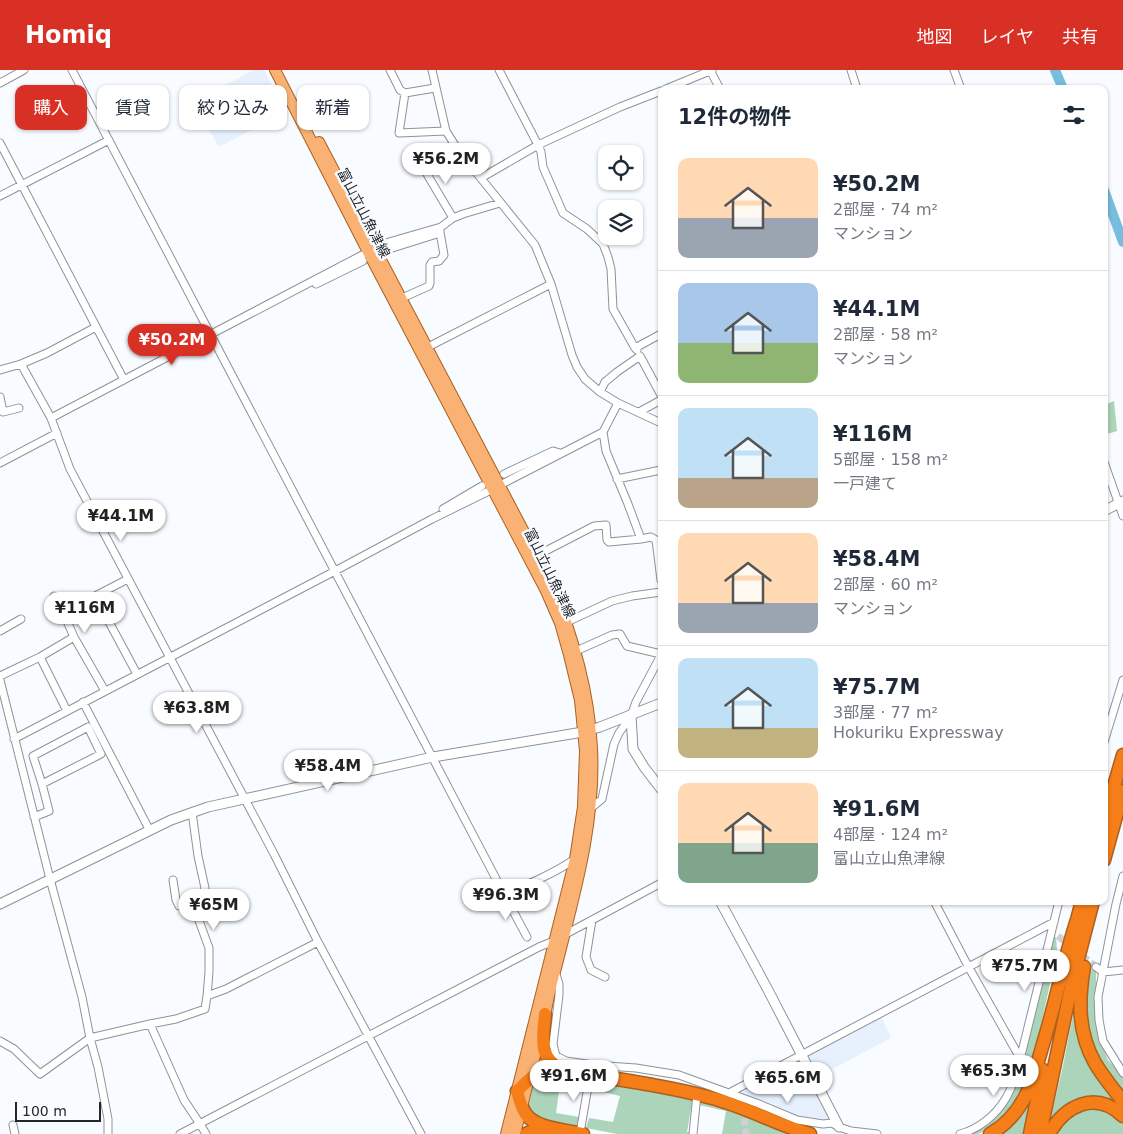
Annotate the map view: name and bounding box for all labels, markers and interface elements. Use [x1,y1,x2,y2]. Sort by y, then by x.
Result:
text: Homiq [25,21,112,49]
text: 地図 [917,26,953,47]
text: レイヤ [981,26,1034,47]
text: 共有 [1062,26,1098,47]
chip: 購入 [15,85,87,130]
chip: 賃貸 [97,85,169,130]
chip: 絞り込み [179,85,287,130]
chip: 新着 [297,85,369,130]
icon: filters [1060,101,1088,129]
text: 12件の物件 [678,105,791,129]
pin: ¥56.2M [405,142,487,185]
map controls [598,145,643,245]
button: locate [598,145,643,190]
text: ¥56.2M [413,149,479,168]
street label: 富山立山魚津線 [335,166,393,260]
text: ¥50.2M [833,172,920,196]
icon: home [718,178,778,238]
button: layers [598,200,643,245]
text: 2部屋 · 74 m² [833,200,938,219]
text: マンション [833,224,913,243]
text: ¥44.1M [833,297,920,321]
icon: home [718,303,778,363]
pin: ¥50.2M [131,324,213,366]
text: 2部屋 · 58 m² [833,325,938,344]
text: ¥50.2M [139,330,205,349]
text: マンション [833,349,913,368]
text: ¥116M [833,422,912,446]
icon: home [718,428,778,488]
text: 5部屋 · 158 m² [833,450,948,469]
text: 一戸建て [833,474,897,493]
pin: ¥44.1M [80,500,162,542]
text: ¥44.1M [88,506,154,525]
street label: 富山立山魚津線 [521,525,579,621]
text: ¥58.4M [833,547,920,571]
icon: home [718,553,778,613]
text: 2部屋 · 60 m² [833,575,938,594]
pin: ¥116M [50,592,120,634]
text: ¥116M [55,598,115,617]
text: マンション [833,599,913,618]
text: ¥75.7M [833,675,920,699]
icon: home [718,678,778,738]
pin: ¥63.8M [156,692,238,734]
text: ¥63.8M [164,698,230,717]
text: 3部屋 · 77 m² [833,703,938,722]
text: Hokuriku Expressway [833,723,1004,742]
pin: ¥58.4M [287,750,369,792]
text: ¥58.4M [295,756,361,775]
text: ¥91.6M [833,797,920,821]
icon: home [718,803,778,863]
text: 4部屋 · 124 m² [833,825,948,844]
text: 富山立山魚津線 [833,849,945,868]
pin: ¥96.3M [465,878,547,921]
text: ¥96.3M [473,885,539,904]
pin: ¥65M [184,888,244,931]
text: ¥65M [189,895,239,914]
pin: ¥75.7M [984,950,1066,992]
text: ¥75.7M [992,956,1058,975]
pin: ¥65.3M [953,1054,1035,1097]
pin: ¥91.6M [533,1060,615,1102]
text: ¥65.3M [961,1061,1027,1080]
pin: ¥65.6M [747,1062,829,1104]
text: ¥91.6M [541,1066,607,1085]
text: ¥65.6M [755,1068,821,1087]
scale bar [15,1099,101,1122]
text: 100 m [22,1103,67,1119]

